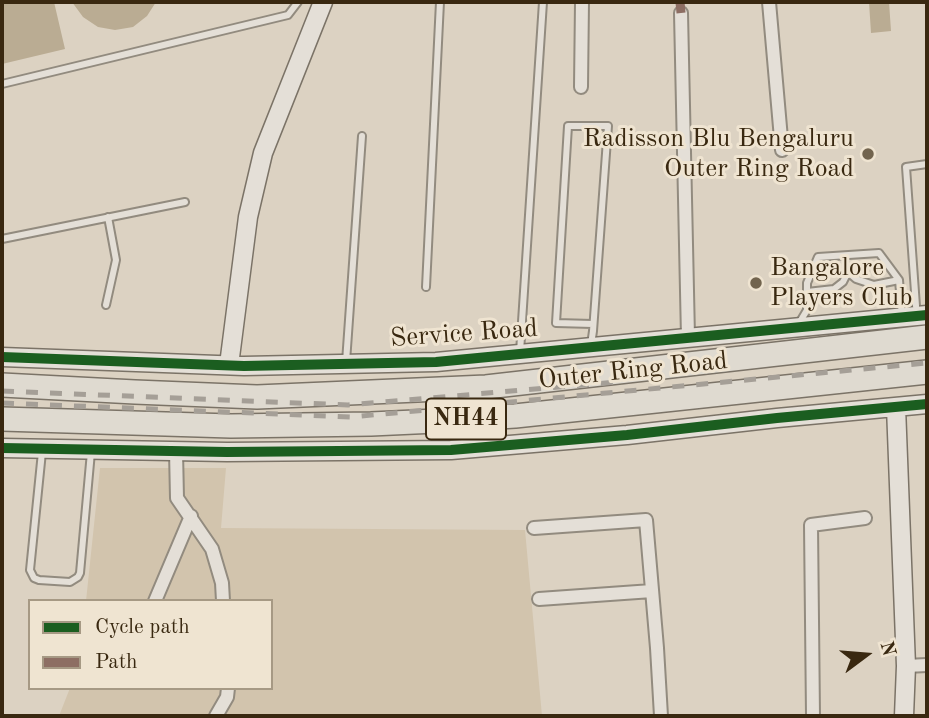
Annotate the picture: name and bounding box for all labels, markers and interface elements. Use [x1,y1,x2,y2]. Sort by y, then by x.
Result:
place label: Radisson Blu Bengaluru Outer Ring Road [583,123,854,184]
marker: Radisson Blu Bengaluru Outer Ring Road [860,146,876,162]
place label: Bangalore Players Club [770,252,912,314]
marker: Bangalore Players Club [748,275,764,291]
street label: Service Road [389,313,539,355]
street label: Outer Ring Road [537,346,729,396]
road number: NH44 [426,398,506,440]
legend [28,599,273,690]
text: Cycle path [95,617,190,638]
north arrow [831,620,901,690]
text: N [876,639,898,659]
text: Path [95,652,138,673]

